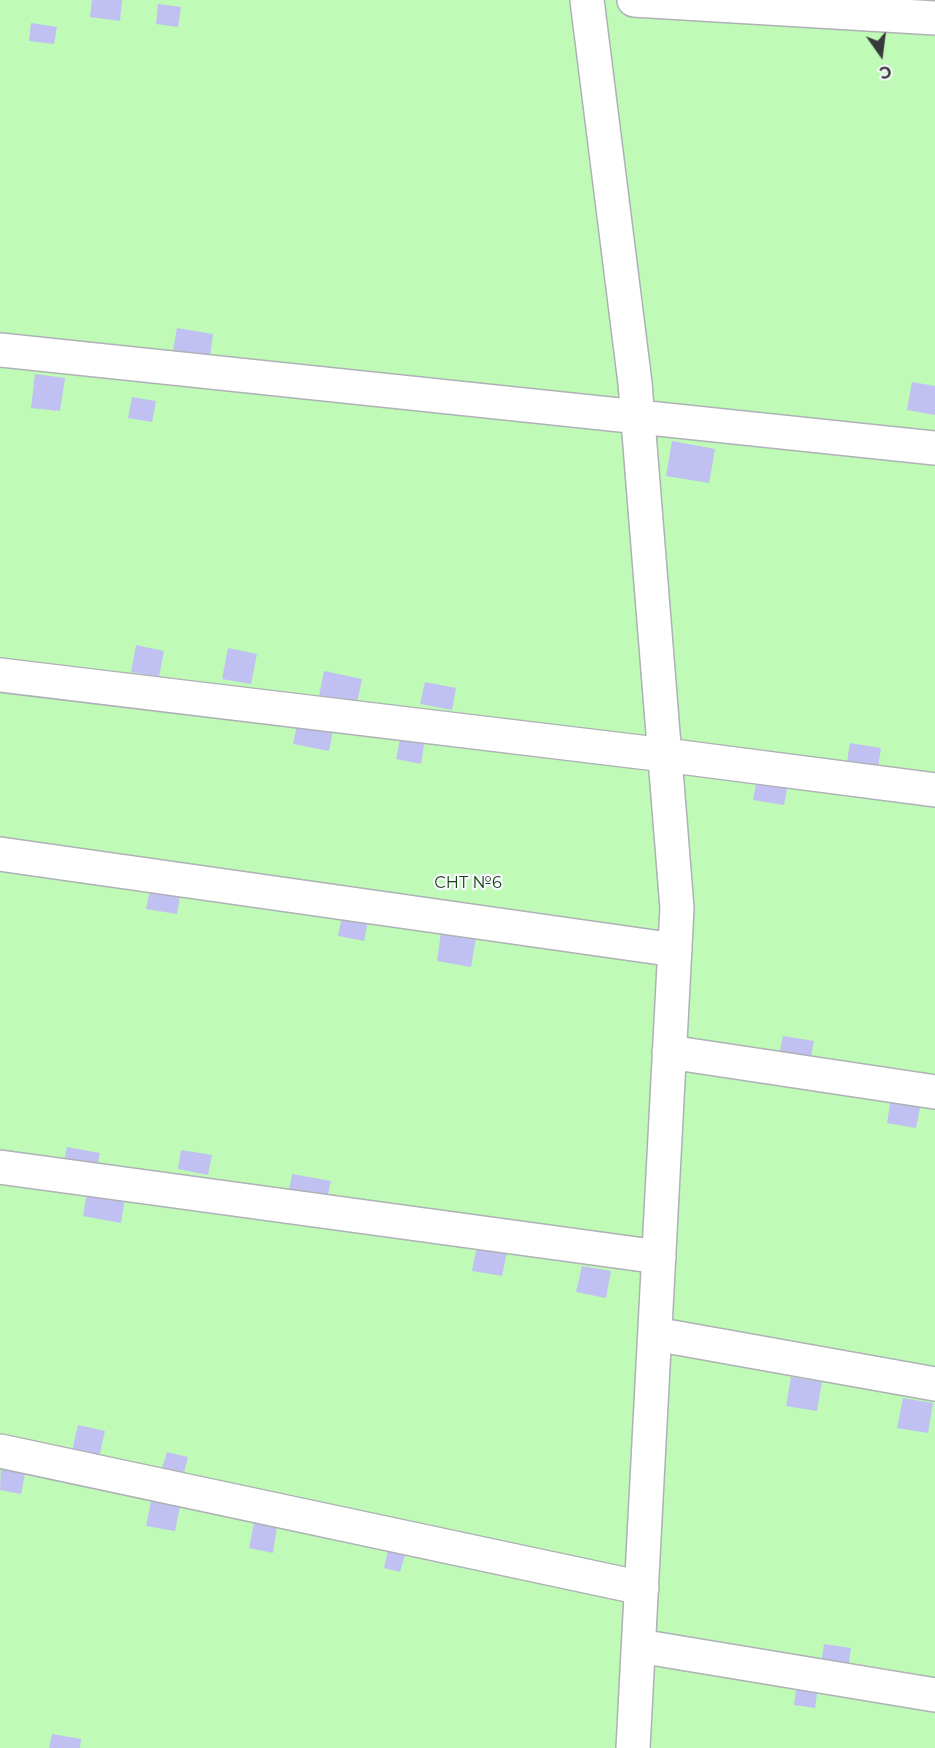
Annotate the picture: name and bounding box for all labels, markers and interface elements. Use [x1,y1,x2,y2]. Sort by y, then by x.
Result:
north arrow [851,24,911,84]
text: С [878,61,893,83]
park label: СНТ №6 [434,873,502,893]

